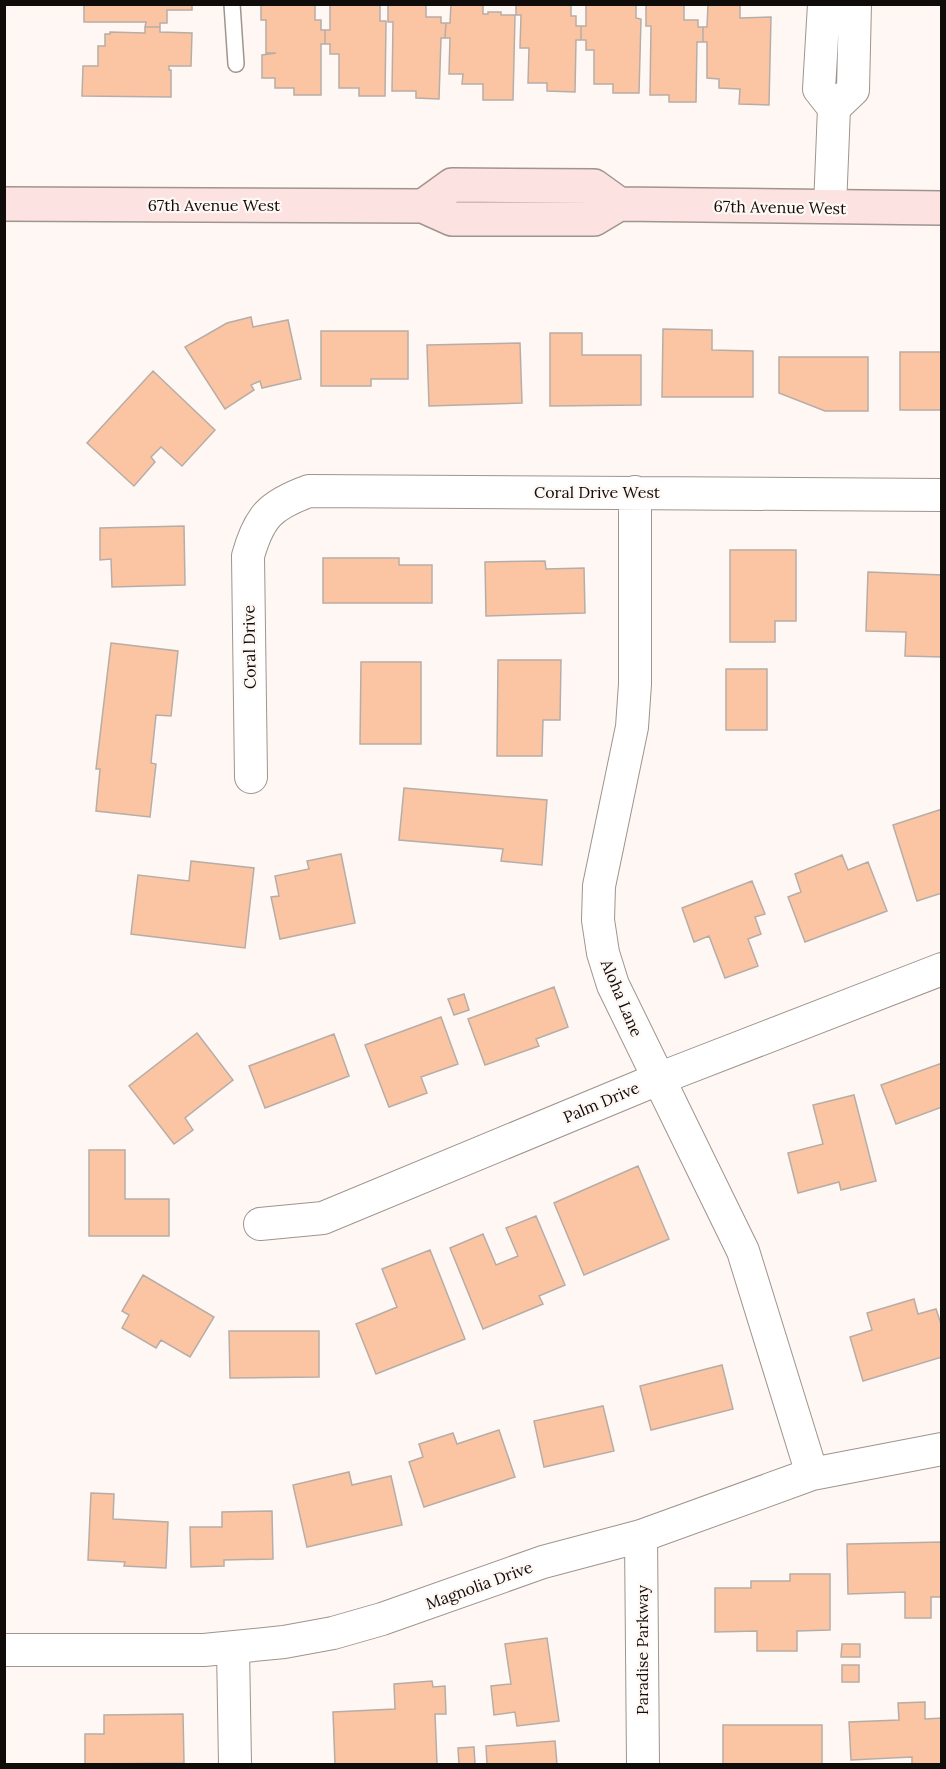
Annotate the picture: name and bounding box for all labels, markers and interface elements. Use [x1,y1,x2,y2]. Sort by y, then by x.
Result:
street label: 67th Avenue West [148,195,281,215]
street label: 67th Avenue West [714,196,847,218]
street label: Coral Drive West [534,482,661,502]
street label: Coral Drive [238,604,260,689]
street label: Aloha Lane [596,955,647,1040]
street label: Palm Drive [560,1077,642,1127]
street label: Magnolia Drive [423,1556,535,1614]
street label: Paradise Parkway [632,1585,652,1715]

